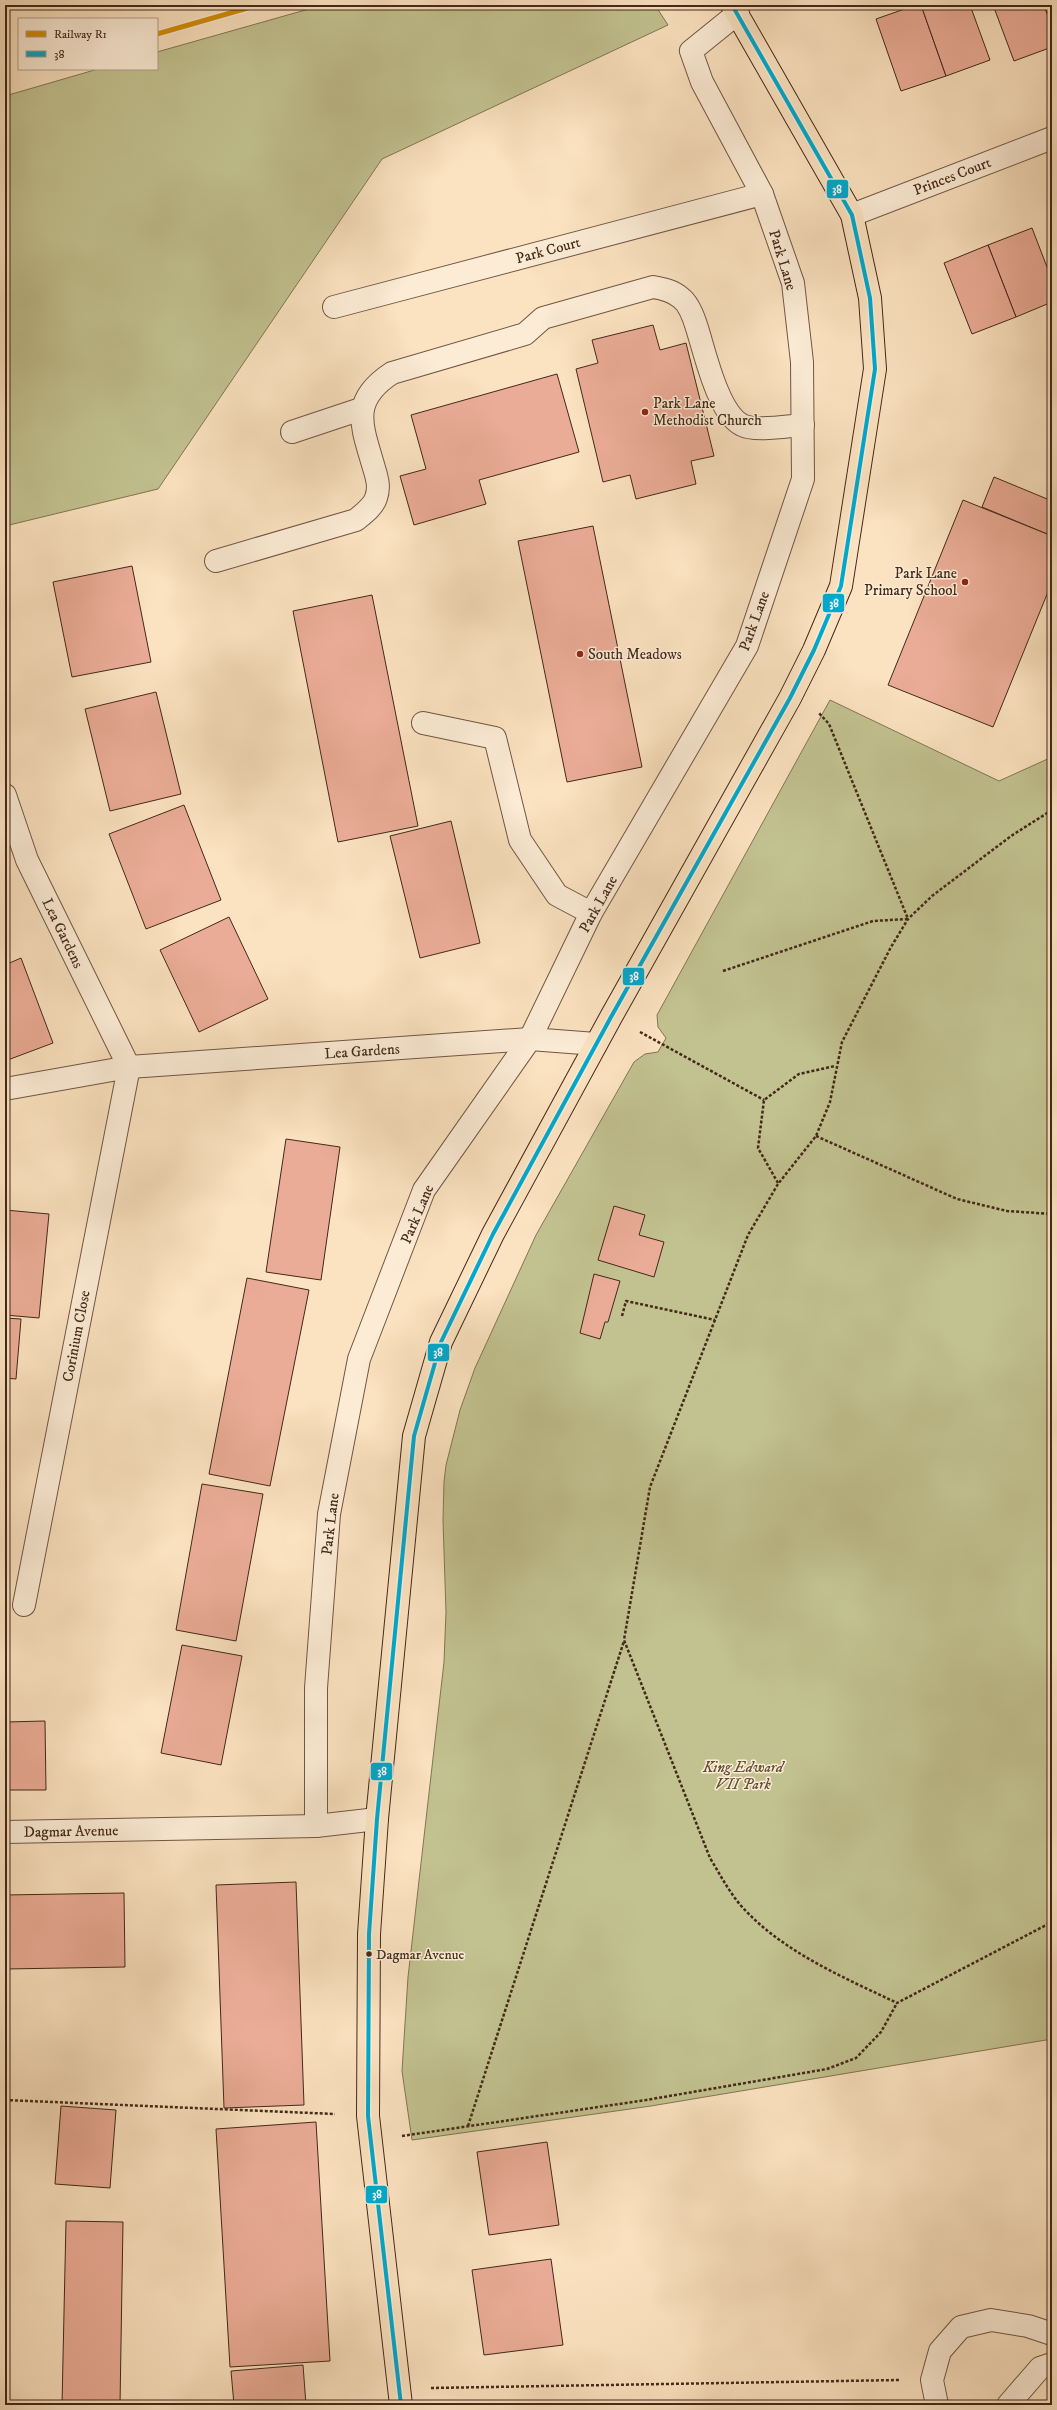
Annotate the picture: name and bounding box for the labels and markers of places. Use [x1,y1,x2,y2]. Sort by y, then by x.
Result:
place label: Park Lane Methodist Church [653,394,762,430]
marker: Park Lane Methodist Church [640,407,650,417]
place label: Park Lane Primary School [864,564,957,600]
marker: Park Lane Primary School [960,577,970,587]
place label: South Meadows [588,645,682,664]
marker: South Meadows [575,649,585,659]
place label: Dagmar Avenue [376,1946,464,1964]
marker: Dagmar Avenue [364,1949,374,1959]

